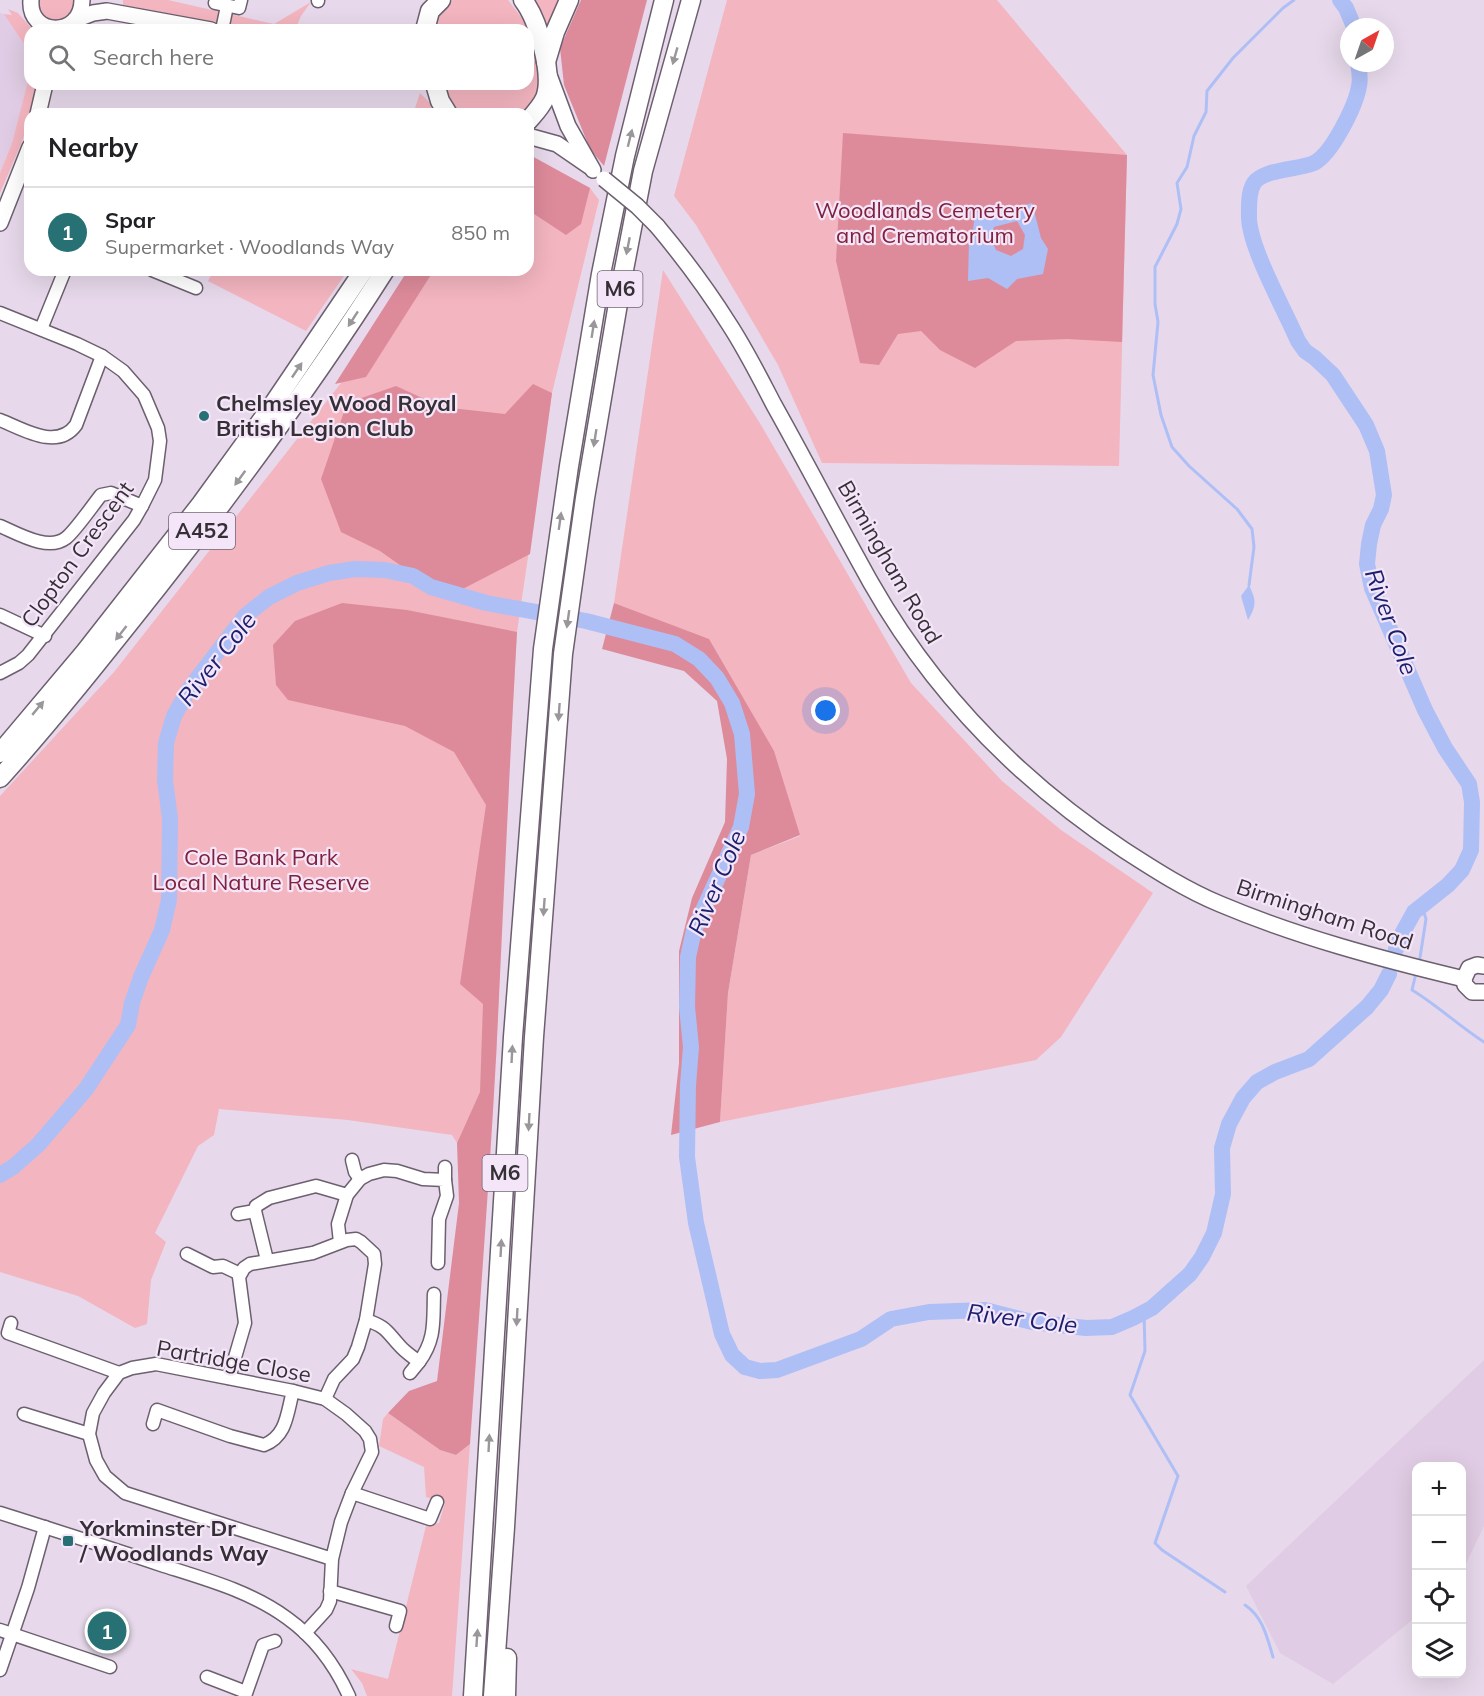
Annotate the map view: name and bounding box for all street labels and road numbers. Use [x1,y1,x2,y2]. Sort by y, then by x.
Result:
road number: M6 [598,271,642,307]
street label: Clopton Crescent [15,475,140,633]
street label: Birmingham Road [832,475,948,649]
road number: A452 [169,513,235,549]
street label: Birmingham Road [1233,872,1417,956]
road number: M6 [482,1155,528,1191]
street label: Partridge Close [155,1334,313,1388]

